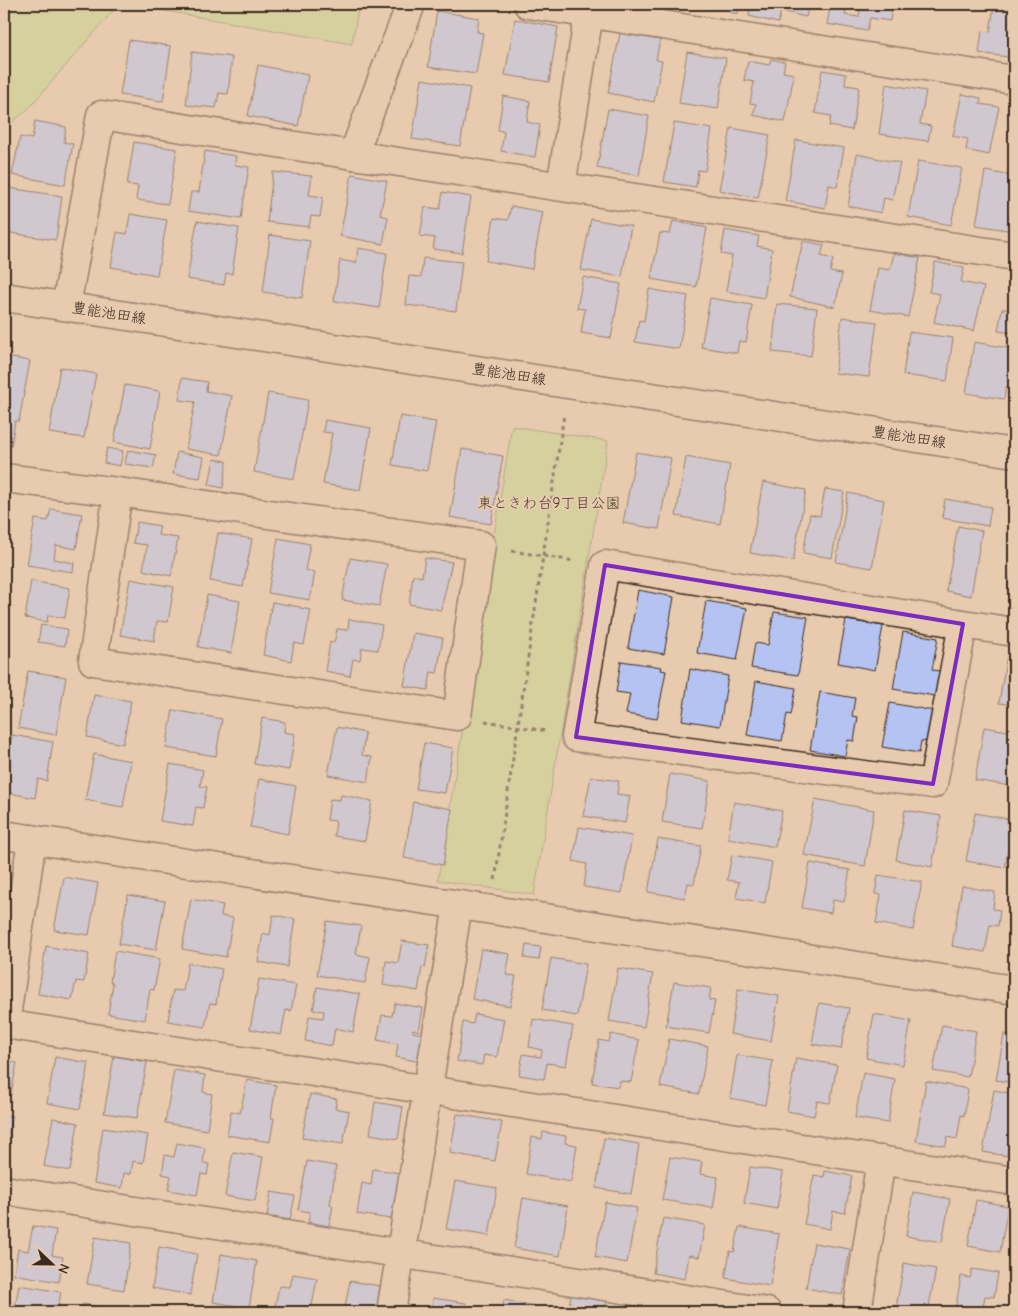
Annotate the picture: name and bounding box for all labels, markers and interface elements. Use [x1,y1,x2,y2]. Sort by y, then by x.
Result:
street label: 豊能池田線 [71,298,147,328]
street label: 豊能池田線 [471,359,547,389]
street label: 豊能池田線 [871,422,947,452]
park label: 東ときわ台9丁目公園 [478,494,620,512]
north arrow [28,1238,78,1288]
text: N [54,1261,73,1276]

